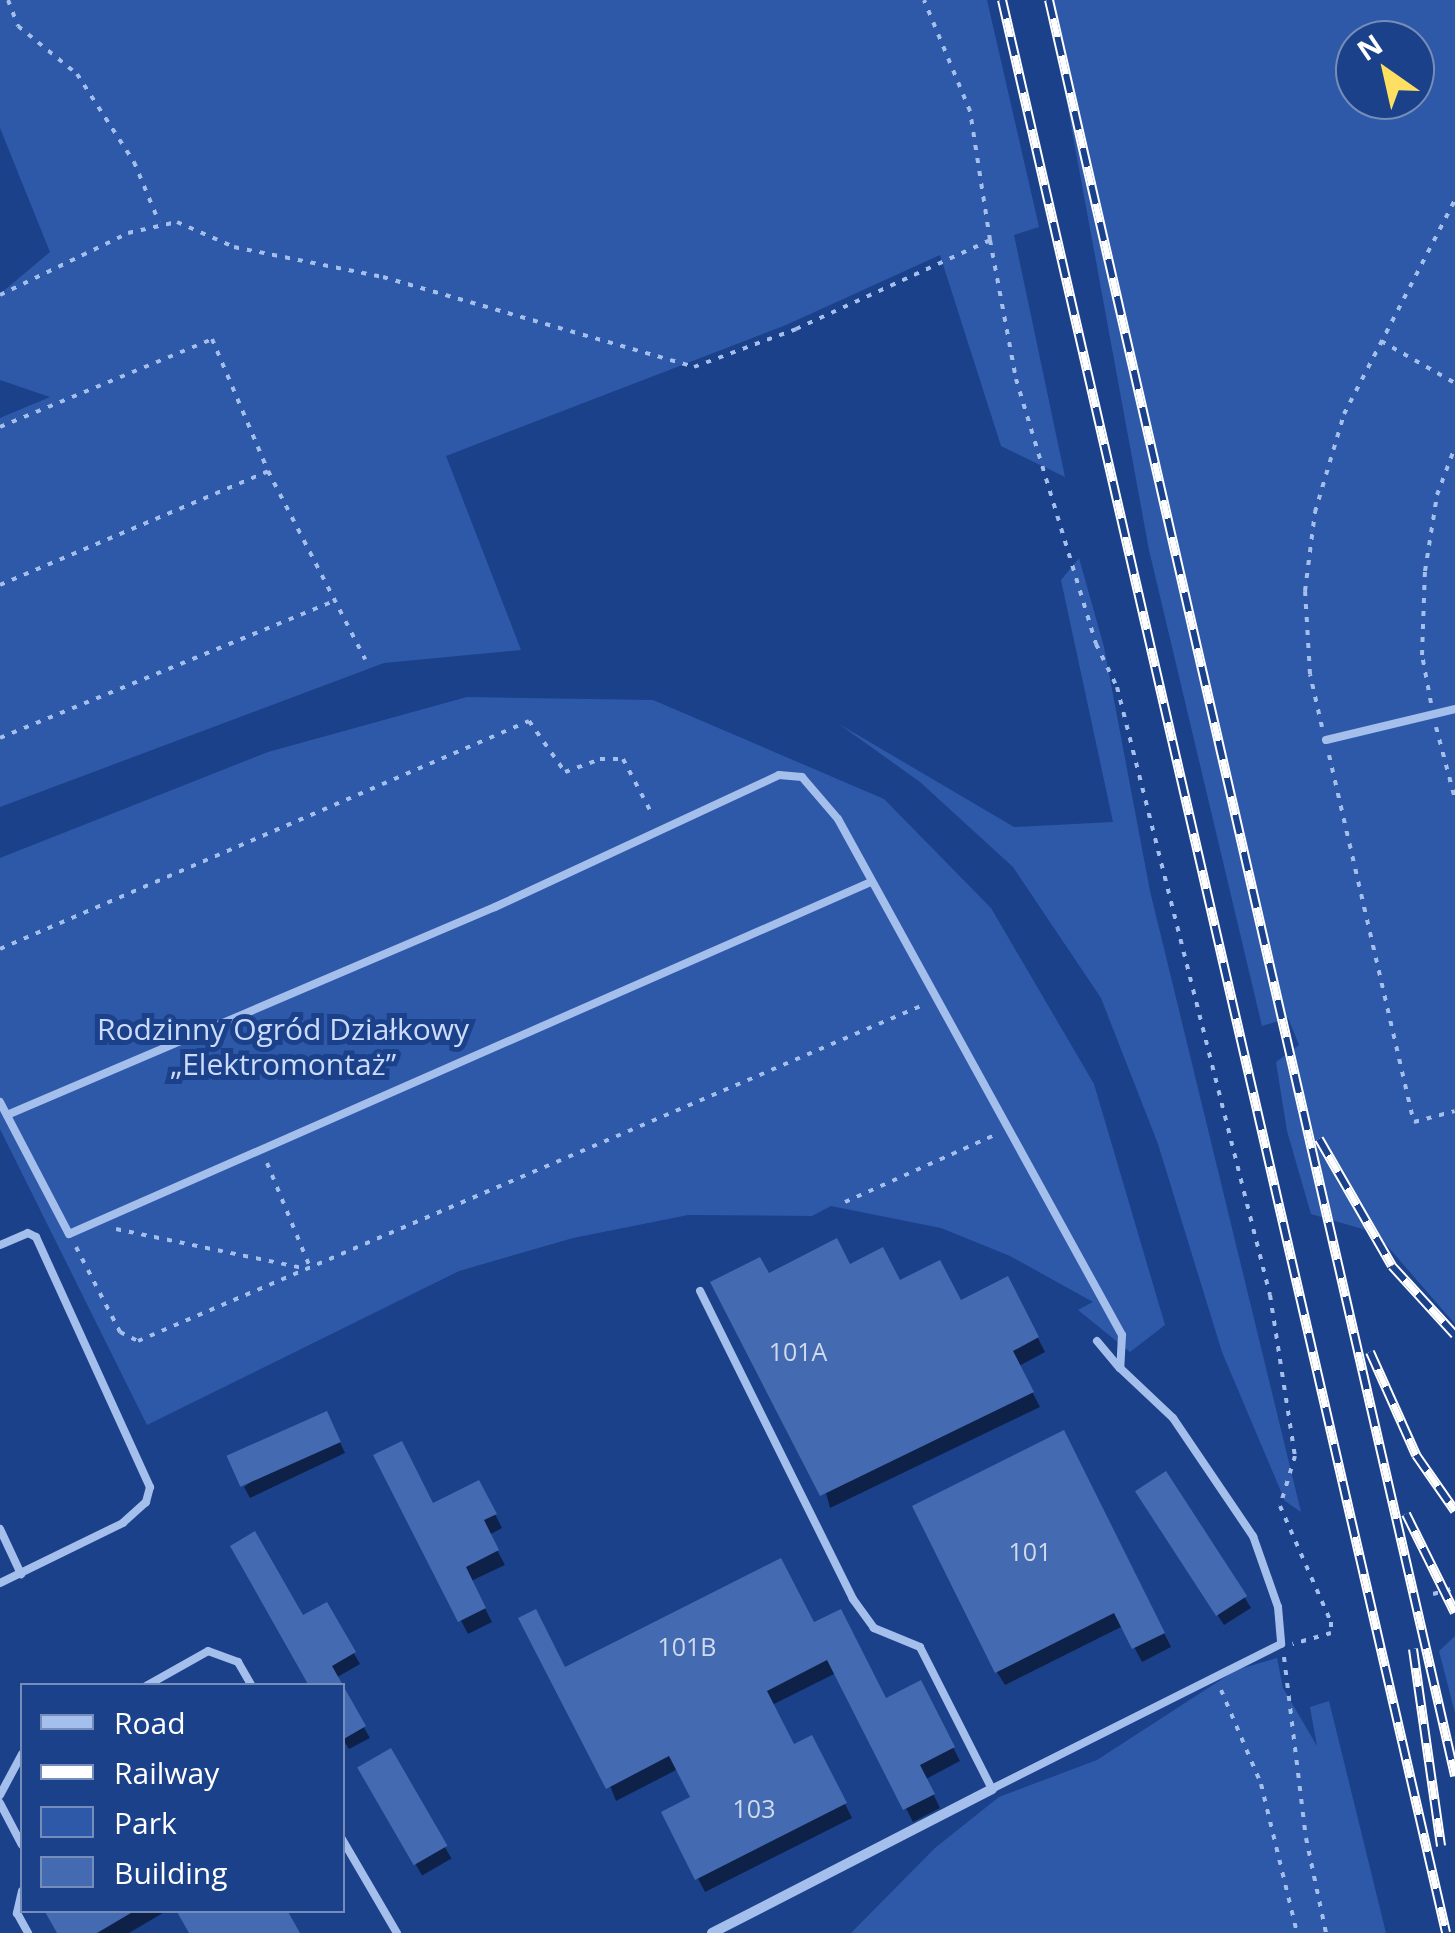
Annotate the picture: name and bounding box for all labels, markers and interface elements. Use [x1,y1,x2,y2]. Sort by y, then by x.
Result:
north arrow [1335,20,1435,120]
text: N [1349,25,1389,69]
park label: Rodzinny Ogród Działkowy „Elektromontaż” [97,1011,469,1082]
house number: 101A [769,1336,827,1366]
house number: 101 [1009,1536,1051,1566]
house number: 101B [657,1631,717,1661]
legend [20,1683,345,1913]
text: Road [114,1702,186,1743]
text: Railway [114,1752,219,1793]
house number: 103 [733,1793,775,1823]
text: Park [114,1802,177,1843]
text: Building [114,1852,228,1893]

